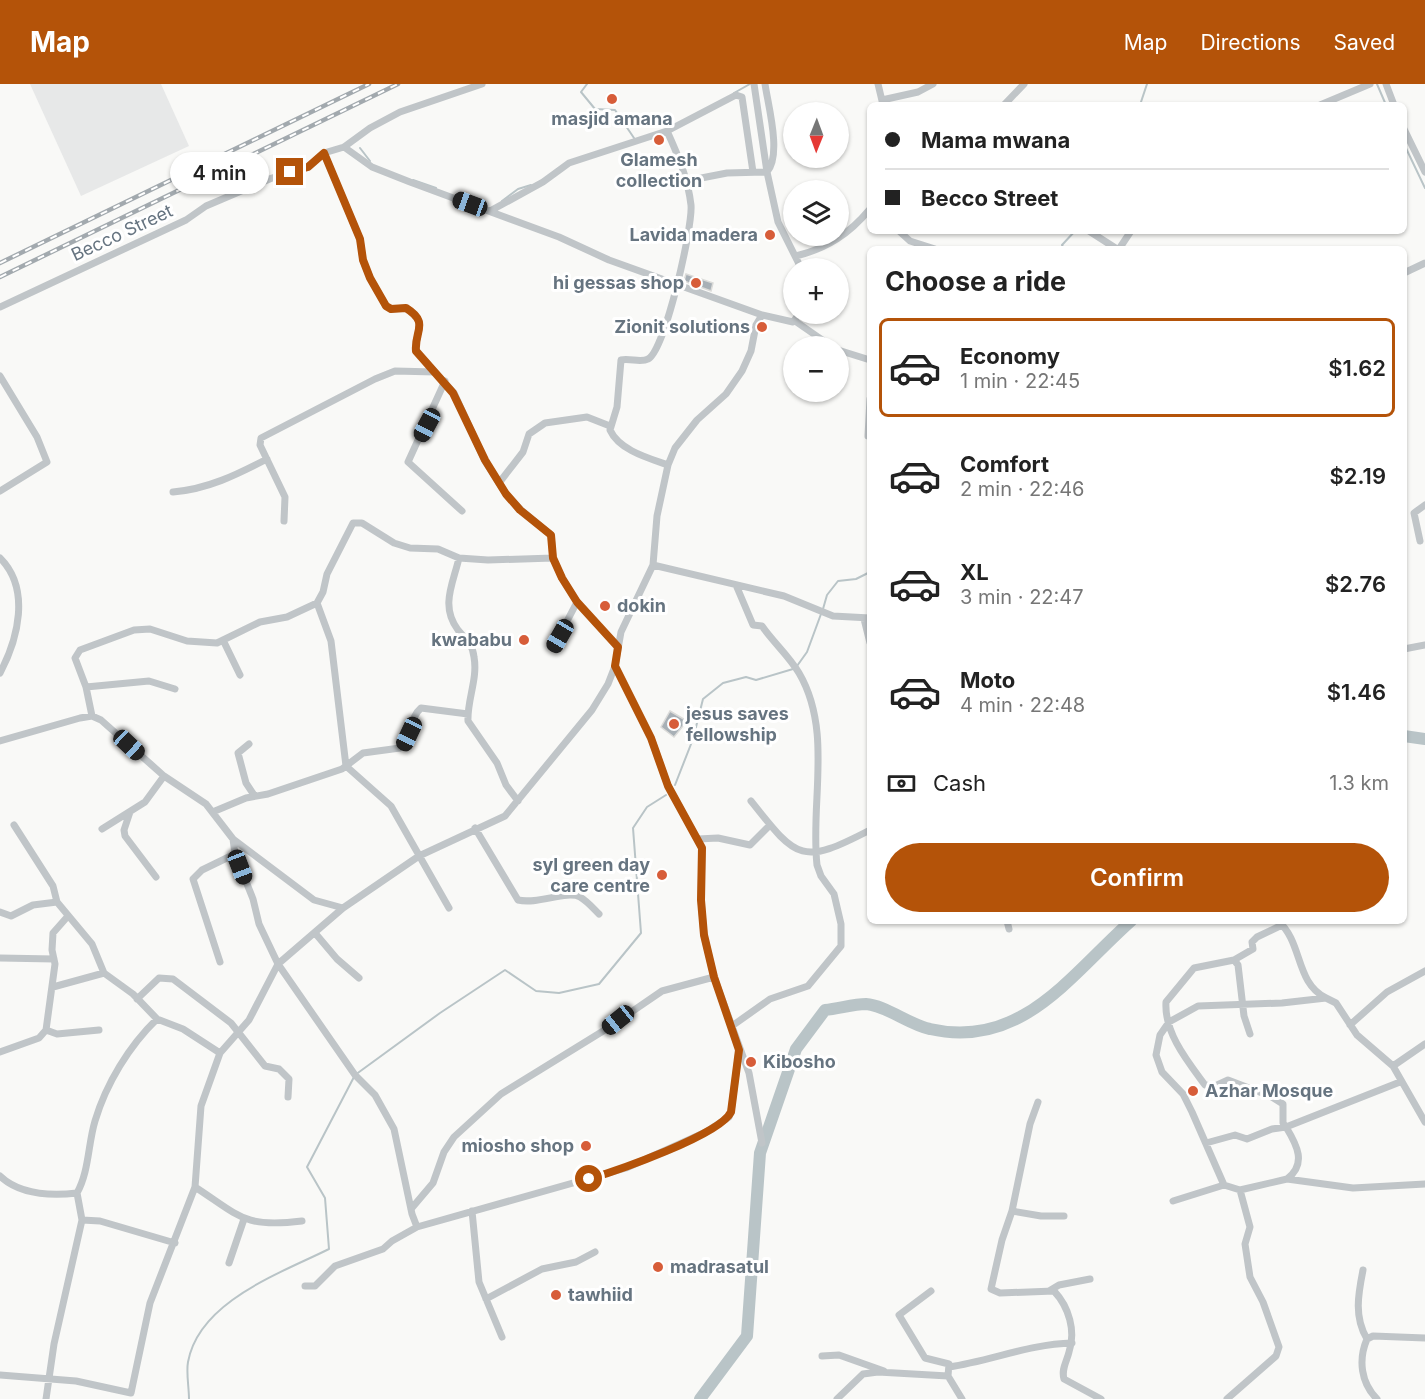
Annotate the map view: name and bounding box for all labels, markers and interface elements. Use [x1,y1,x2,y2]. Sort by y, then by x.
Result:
text: Map [30,25,90,59]
text: Map [1124,30,1167,55]
text: Directions [1200,30,1301,55]
text: Saved [1334,30,1395,55]
marker: masjid amana [605,92,619,106]
north arrow [783,102,849,168]
map controls [783,102,849,402]
place label: masjid amana [551,108,673,129]
text: Mama mwana [921,127,1070,153]
marker: Glamesh collection [652,133,666,147]
place label: Glamesh collection [616,149,702,191]
callout: 4 min [170,151,269,193]
route end [276,158,303,185]
text: 4 min [193,161,246,185]
button: layers [783,180,849,246]
text: Becco Street [921,185,1058,211]
car [450,189,490,219]
street label: Becco Street [68,200,176,265]
place label: Lavida madera [629,224,758,245]
marker: Lavida madera [763,228,777,242]
button: + [783,258,849,324]
text: Choose a ride [885,265,1066,298]
place label: hi gessas shop [553,272,684,293]
marker: hi gessas shop [689,276,703,290]
place label: Zionit solutions [614,316,750,337]
marker: Zionit solutions [755,320,769,334]
button: − [783,336,849,402]
icon: car [888,341,942,395]
text: Economy [960,343,1060,369]
text: $1.62 [1328,355,1386,381]
text: 1 min · 22:45 [960,369,1080,393]
car [411,405,443,445]
icon: car [888,449,942,503]
text: Comfort [960,451,1049,477]
text: $2.19 [1330,463,1386,489]
text: 2 min · 22:46 [960,477,1085,501]
icon: car [888,557,942,611]
text: XL [960,559,989,585]
text: $2.76 [1325,571,1386,597]
text: 3 min · 22:47 [960,585,1084,609]
place label: dokin [617,595,666,616]
marker: dokin [598,599,612,613]
car [543,616,577,656]
place label: kwababu [431,629,512,650]
marker: kwababu [517,633,531,647]
icon: car [888,665,942,719]
text: Moto [960,667,1015,693]
text: $1.46 [1327,679,1386,705]
text: 4 min · 22:48 [960,693,1085,717]
place label: jesus saves fellowship [685,703,789,745]
car [393,714,425,754]
marker: jesus saves fellowship [667,717,681,731]
car [110,726,148,764]
icon: cash [885,767,918,800]
text: Cash [933,770,986,796]
text: 1.3 km [1329,771,1389,795]
button: Confirm [885,843,1389,912]
car [225,847,255,887]
place label: syl green day care centre [532,854,650,896]
marker: syl green day care centre [655,868,669,882]
car [598,1002,638,1038]
place label: Kibosho [763,1051,836,1072]
marker: Kibosho [744,1055,758,1069]
place label: Azhar Mosque [1205,1080,1333,1101]
marker: Azhar Mosque [1186,1084,1200,1098]
place label: miosho shop [461,1135,574,1156]
marker: miosho shop [579,1139,593,1153]
route start [575,1165,602,1192]
place label: madrasatul [670,1256,769,1277]
marker: madrasatul [651,1260,665,1274]
place label: tawhiid [568,1284,633,1305]
marker: tawhiid [549,1288,563,1302]

